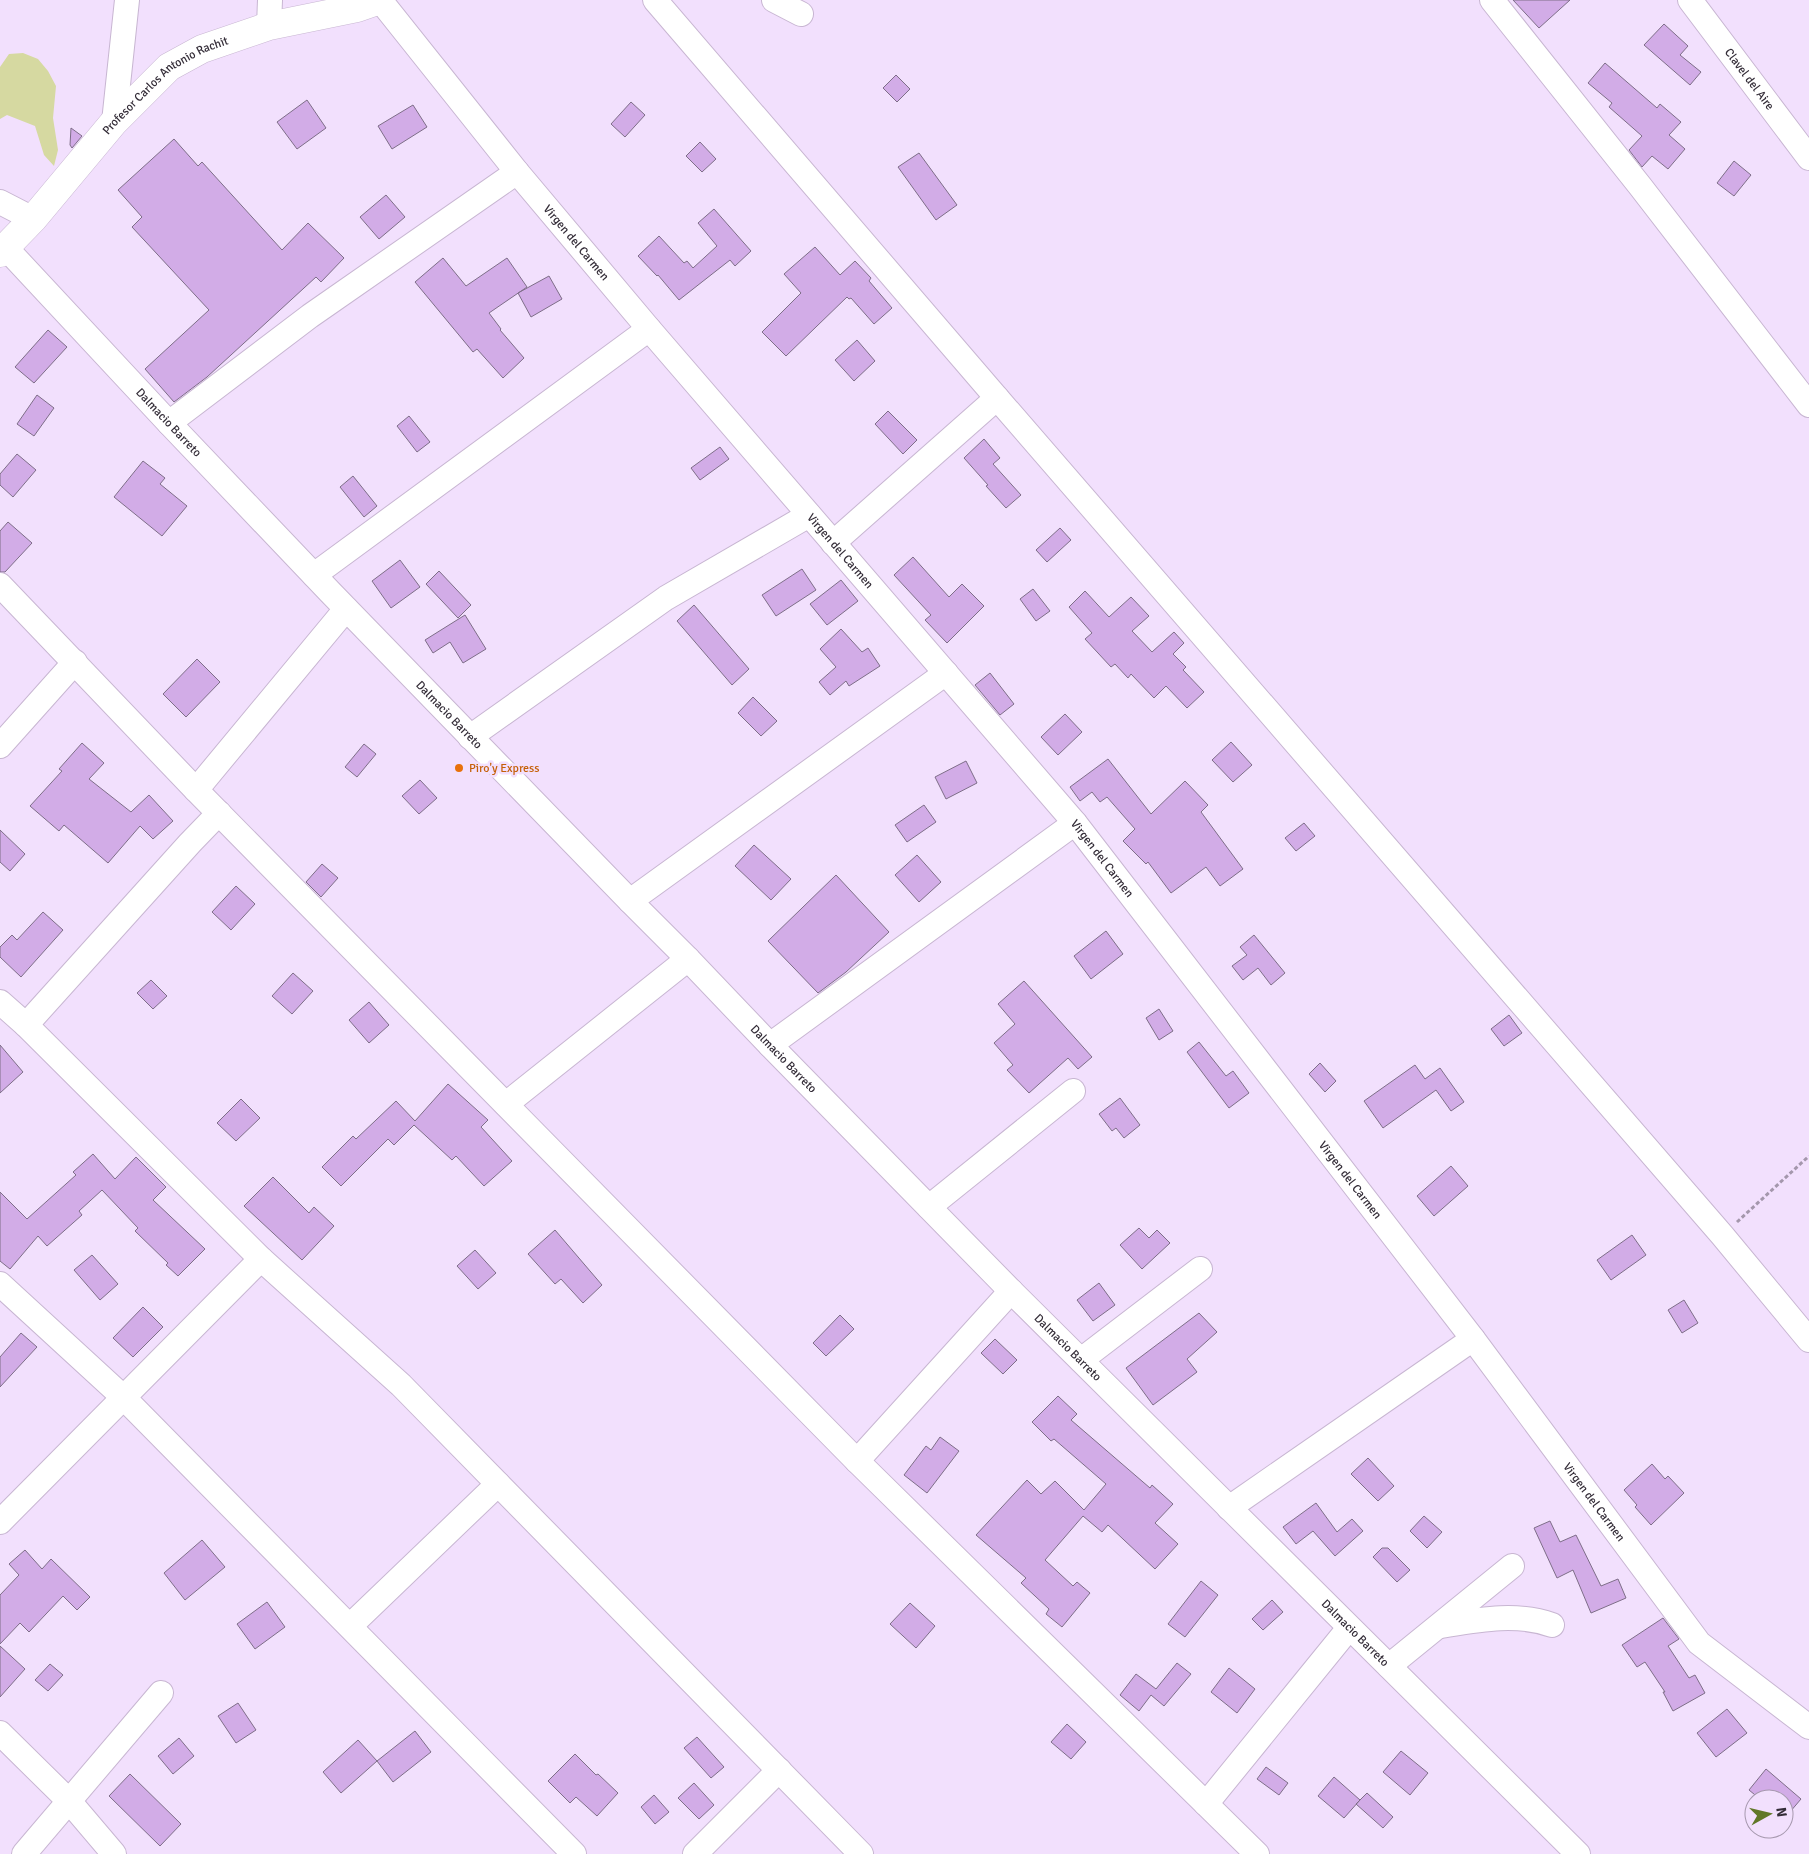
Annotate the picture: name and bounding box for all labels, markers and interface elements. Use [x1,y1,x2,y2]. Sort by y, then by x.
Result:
street label: Profesor Carlos Antonio Rachit [99,33,230,138]
street label: Clavel del Aire [1721,45,1778,113]
street label: Virgen del Carmen [540,202,612,283]
street label: Dalmacio Barreto [133,385,205,460]
street label: Virgen del Carmen [804,510,877,592]
street label: Dalmacio Barreto [413,677,486,752]
place label: Piro'y Express [469,761,540,776]
marker: Piro'y Express [453,762,465,774]
street label: Virgen del Carmen [1068,816,1137,900]
street label: Dalmacio Barreto [747,1022,820,1096]
street label: Virgen del Carmen [1315,1138,1385,1222]
street label: Dalmacio Barreto [1031,1311,1105,1384]
street label: Virgen del Carmen [1560,1460,1628,1544]
street label: Dalmacio Barreto [1318,1596,1392,1670]
north arrow [1744,1789,1794,1839]
text: N [1772,1806,1790,1818]

